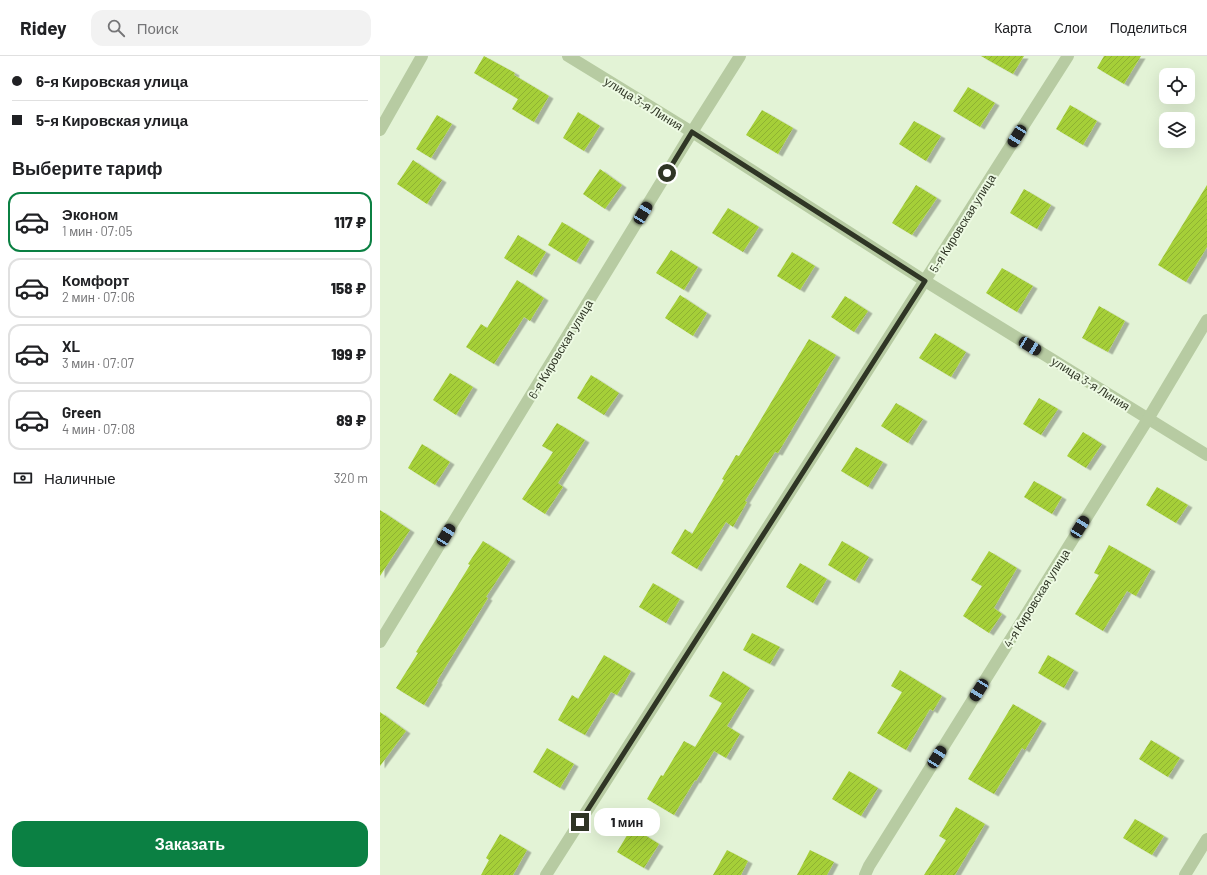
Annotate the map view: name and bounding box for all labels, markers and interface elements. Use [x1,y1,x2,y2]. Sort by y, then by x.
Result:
search box [91,10,371,46]
text: Ridey [20,16,67,39]
icon: search [105,17,127,39]
text: Поиск [137,19,178,37]
text: Карта [994,19,1032,36]
text: Слои [1054,19,1088,36]
text: Поделиться [1110,19,1187,36]
map controls [1159,68,1195,148]
button: locate [1159,68,1195,104]
text: 6-я Кировская улица [36,72,188,90]
street label: улица 3-я Линия [602,73,686,134]
text: 5-я Кировская улица [36,111,188,129]
button: layers [1159,112,1195,148]
car [1006,123,1028,149]
text: Выберите тариф [12,157,163,179]
route start [658,164,676,182]
street label: 5-я Кировская улица [926,171,999,275]
car [632,200,654,226]
icon: car [14,204,50,240]
text: Эконом [62,205,118,223]
text: 117 ₽ [334,213,366,231]
text: 1 мин · 07:05 [62,223,132,239]
icon: car [14,270,50,306]
text: Комфорт [62,271,129,289]
text: 158 ₽ [331,279,366,297]
text: 2 мин · 07:06 [62,289,135,305]
street label: 6-я Кировская улица [525,297,596,402]
car [1017,335,1043,357]
icon: car [14,336,50,372]
text: XL [62,337,80,355]
text: 199 ₽ [331,345,366,363]
street label: улица 3-я Линия [1049,353,1133,414]
text: 3 мин · 07:07 [62,355,134,371]
icon: car [14,402,50,438]
text: Green [62,403,101,421]
text: 89 ₽ [336,411,366,429]
text: 4 мин · 07:08 [62,421,135,437]
icon: cash [12,467,34,489]
text: Наличные [44,469,116,487]
text: 320 m [334,470,368,486]
car [1069,514,1091,540]
car [435,522,457,548]
street label: 4-я Кировская улица [1000,546,1073,650]
car [968,677,990,703]
car [926,744,948,770]
callout: 1 мин [594,808,660,836]
route end [571,813,589,831]
text: 1 мин [611,814,643,830]
button: Заказать [12,821,368,867]

